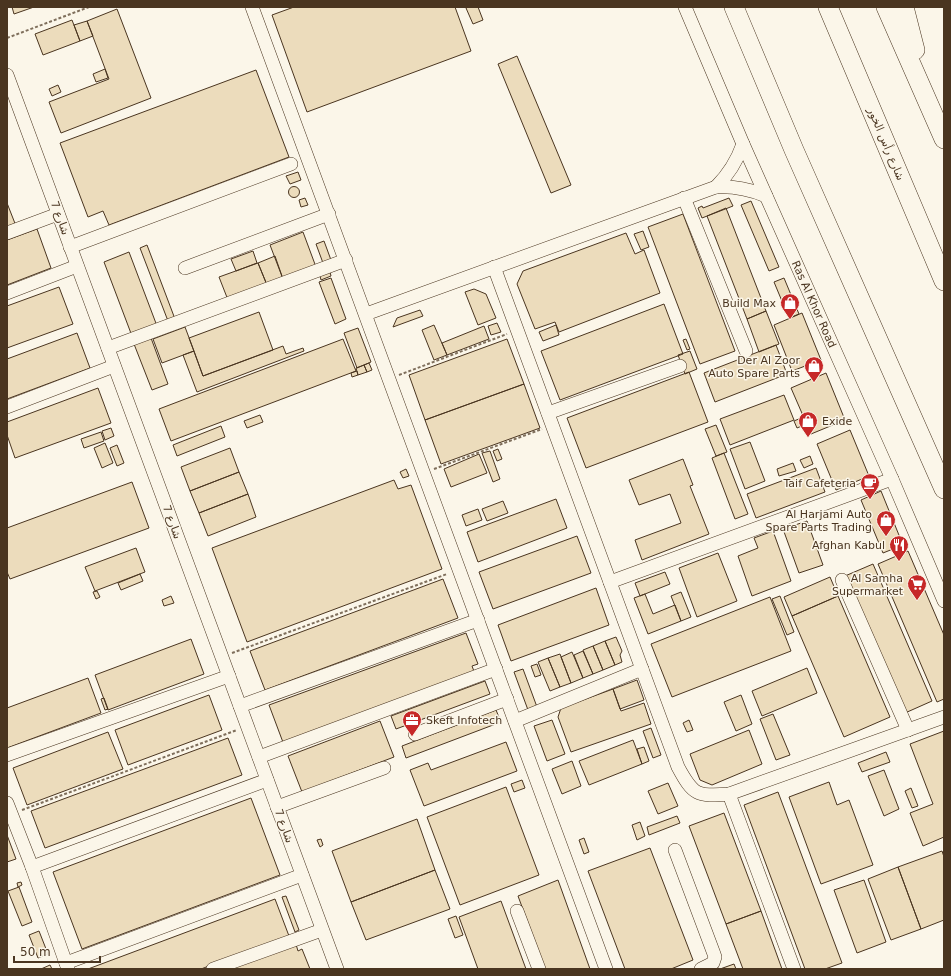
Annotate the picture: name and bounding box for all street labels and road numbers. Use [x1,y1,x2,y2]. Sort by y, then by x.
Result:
street label: شارع رأس الخور [864,104,908,182]
street label: شارع 7 [48,199,72,237]
street label: Ras Al Khor Road [789,258,839,350]
street label: شارع 7 [160,503,184,541]
street label: شارع 7 [272,807,296,845]

